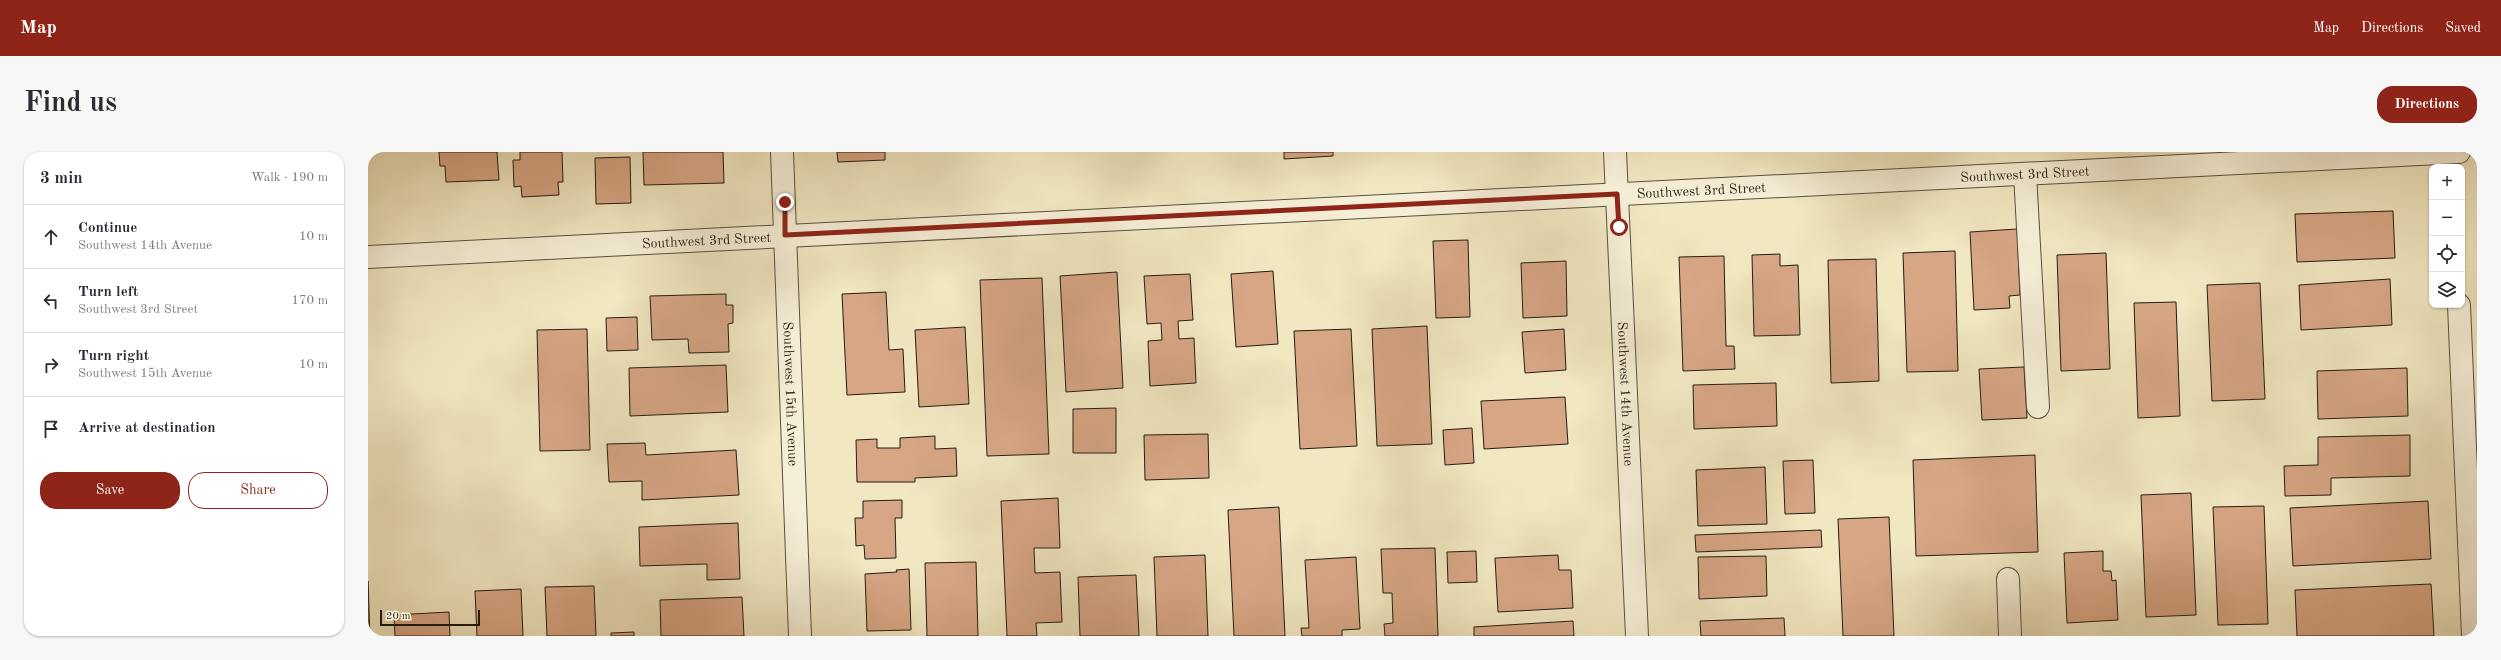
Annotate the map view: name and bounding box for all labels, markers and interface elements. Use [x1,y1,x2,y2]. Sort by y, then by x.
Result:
text: Map [20,19,57,38]
text: Map [2313,21,2339,35]
text: Directions [2361,21,2423,35]
text: Saved [2445,21,2481,35]
button: Directions [2377,86,2477,123]
text: Find us [24,90,117,118]
map controls [2429,164,2465,308]
button: + [2429,164,2465,200]
street label: Southwest 3rd Street [1960,165,2090,185]
text: 3 min [40,170,83,187]
text: Walk · 190 m [251,171,328,184]
street label: Southwest 3rd Street [1636,181,1766,201]
route end [776,193,794,211]
button: − [2429,200,2465,236]
route start [1610,218,1628,236]
text: Continue [78,221,137,236]
icon: ahead [40,226,62,248]
text: 10 m [299,230,328,243]
street label: Southwest 3rd Street [642,231,772,251]
button: locate [2429,236,2465,272]
text: Southwest 14th Avenue [78,239,212,252]
button: layers [2429,272,2465,308]
text: Turn left [78,285,138,300]
icon: left [40,290,62,312]
text: 170 m [291,294,328,307]
text: Southwest 3rd Street [78,303,198,316]
street label: Southwest 15th Avenue [780,321,800,466]
street label: Southwest 14th Avenue [1615,321,1635,466]
text: Turn right [78,349,149,364]
icon: right [40,354,62,376]
text: 10 m [299,358,328,371]
text: Southwest 15th Avenue [78,367,212,380]
icon: arrive [40,418,62,440]
text: Arrive at destination [78,421,216,436]
button: Save [40,472,180,509]
button: Share [188,472,328,509]
scale bar [380,608,480,627]
text: 20 m [386,611,411,622]

